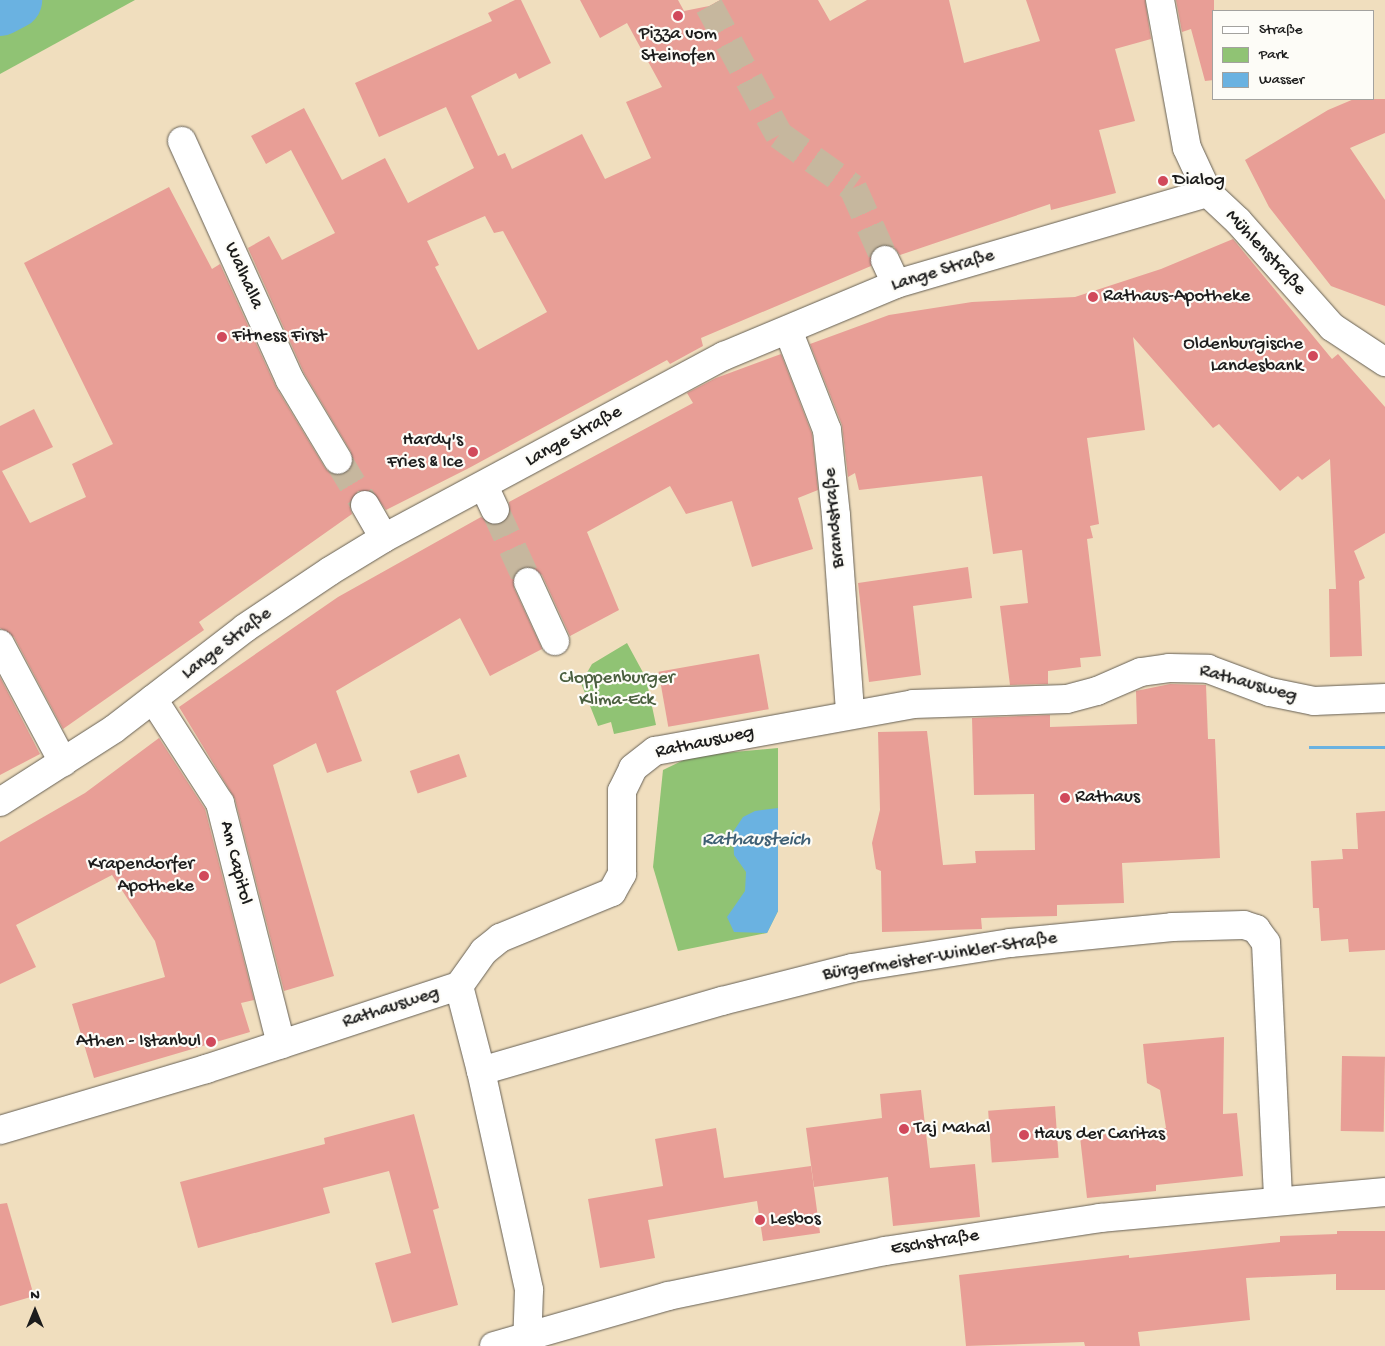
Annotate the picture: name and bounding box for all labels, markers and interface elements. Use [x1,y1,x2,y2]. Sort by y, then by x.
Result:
marker: Pizza vom Steinofen [672,10,684,22]
legend [1212,10,1375,100]
text: Straße [1259,21,1303,39]
place label: Pizza vom Steinofen [639,24,717,68]
text: Park [1259,46,1288,64]
text: Wasser [1259,71,1304,89]
place label: Dialog [1173,170,1225,192]
marker: Dialog [1157,175,1169,187]
street label: Mühlenstraße [1220,205,1310,301]
street label: Walhalla [218,239,268,313]
street label: Lange Straße [889,244,997,298]
place label: Rathaus-Apotheke [1103,286,1250,308]
marker: Rathaus-Apotheke [1087,291,1099,303]
place label: Fitness First [232,326,326,348]
marker: Fitness First [216,331,228,343]
place label: Oldenburgische Landesbank [1183,334,1303,378]
marker: Oldenburgische Landesbank [1307,350,1319,362]
street label: Lange Straße [522,401,626,473]
place label: Hardy's Fries & Ice [387,430,463,474]
marker: Hardy's Fries & Ice [467,446,479,458]
street label: Brandstraße [819,467,851,569]
street label: Lange Straße [177,603,277,685]
street label: Rathausweg [1197,660,1299,708]
park label: Cloppenburger Klima-Eck [560,668,674,712]
street label: Rathausweg [654,721,756,765]
place label: Rathaus [1075,787,1140,809]
marker: Rathaus [1059,792,1071,804]
street label: Am Capitol [214,819,256,907]
water label: Rathausteich [702,828,810,852]
place label: Krapendorfer Apotheke [88,854,194,898]
marker: Krapendorfer Apotheke [198,870,210,882]
street label: Bürgermeister-Winkler-Straße [821,927,1059,987]
street label: Rathausweg [340,982,442,1034]
place label: Athen - Istanbul [76,1031,201,1053]
marker: Athen - Istanbul [205,1036,217,1048]
place label: Taj Mahal [914,1118,991,1140]
marker: Taj Mahal [898,1123,910,1135]
place label: Haus der Caritas [1034,1124,1165,1146]
marker: Haus der Caritas [1018,1129,1030,1141]
place label: Lesbos [770,1209,821,1231]
marker: Lesbos [754,1214,766,1226]
street label: Eschstraße [889,1225,981,1261]
north arrow [10,1286,60,1336]
text: N [30,1287,40,1304]

